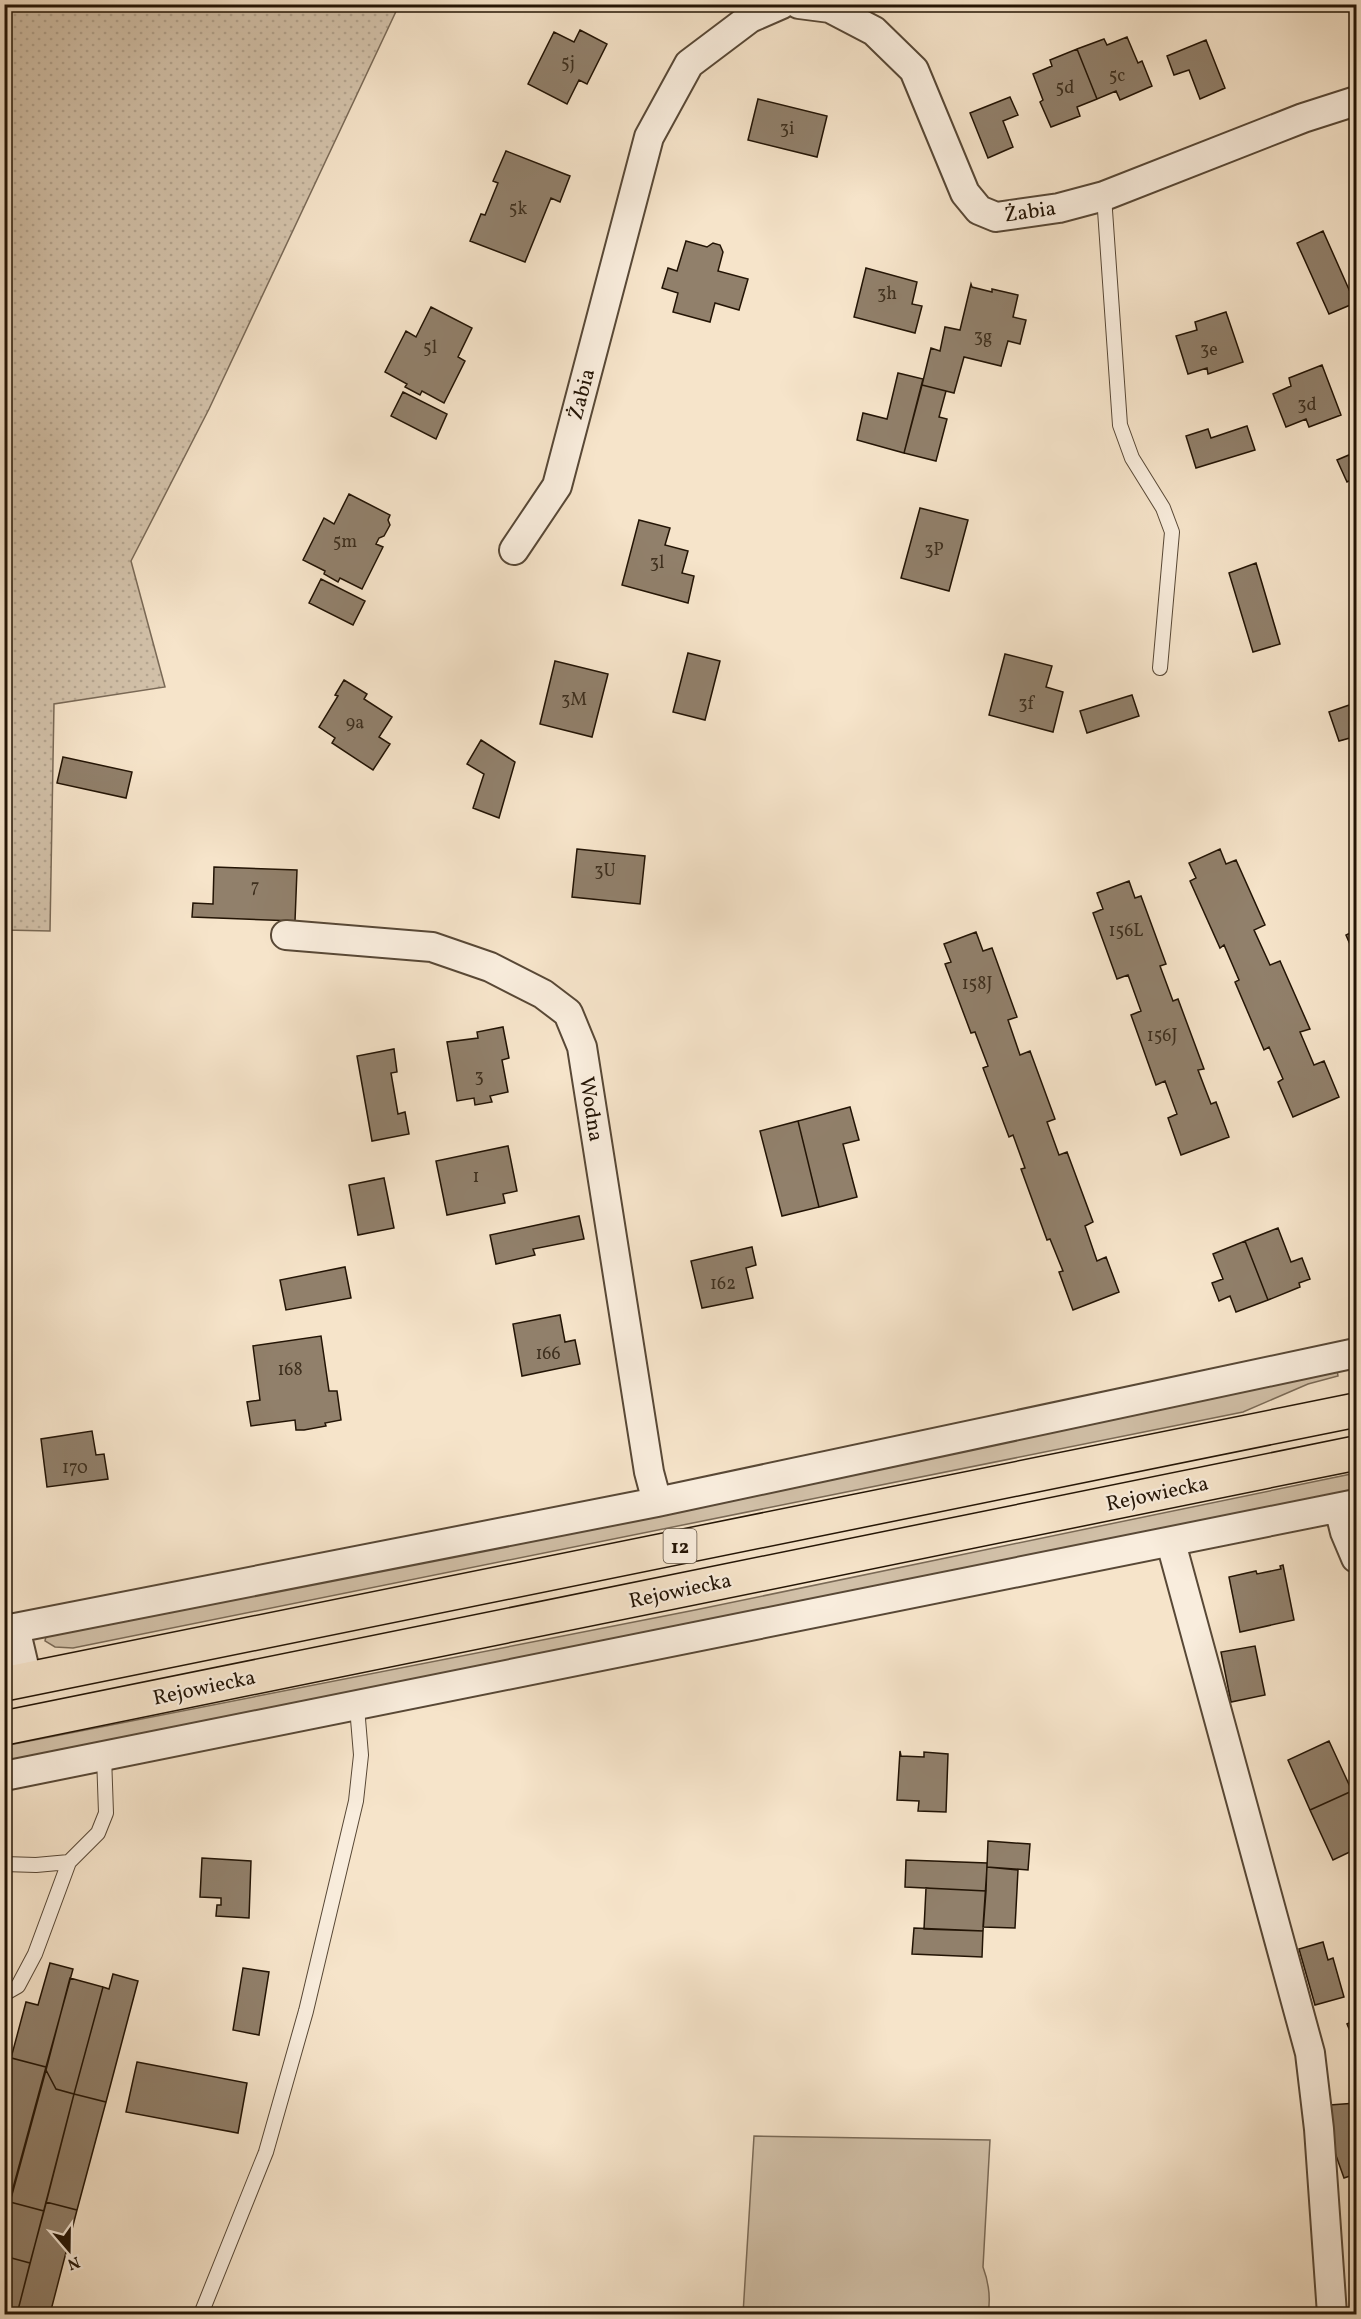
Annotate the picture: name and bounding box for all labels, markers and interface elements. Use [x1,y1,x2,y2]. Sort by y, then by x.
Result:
house number: 5j [561,51,575,76]
house number: 5c [1109,64,1125,89]
house number: 5d [1056,76,1074,101]
house number: 3i [780,117,794,142]
street label: Żabia [1002,195,1058,230]
house number: 5k [509,197,527,222]
house number: 3h [877,282,897,307]
house number: 3g [974,325,992,350]
house number: 5l [423,336,437,361]
house number: 3e [1200,338,1218,363]
street label: Żabia [562,366,603,423]
house number: 3d [1297,393,1317,418]
house number: 5m [333,530,357,555]
house number: 3P [924,538,944,563]
house number: 3l [650,551,664,576]
house number: 3M [561,688,587,713]
house number: 3f [1018,692,1036,717]
house number: 9a [346,711,364,736]
house number: 3U [594,859,616,884]
house number: 7 [251,875,259,900]
house number: 156L [1109,919,1143,944]
house number: 158J [962,972,992,997]
house number: 156J [1147,1024,1177,1049]
house number: 3 [474,1065,484,1090]
street label: Wodna [571,1075,610,1144]
house number: 1 [473,1165,479,1190]
house number: 162 [710,1272,736,1297]
house number: 166 [535,1342,561,1367]
house number: 168 [277,1358,303,1383]
house number: 170 [62,1456,88,1481]
street label: Rejowiecka [1103,1469,1211,1519]
road number: 12 [664,1529,696,1563]
street label: Rejowiecka [626,1566,734,1616]
street label: Rejowiecka [150,1663,258,1713]
north arrow [39,2220,99,2280]
text: N [64,2250,83,2275]

